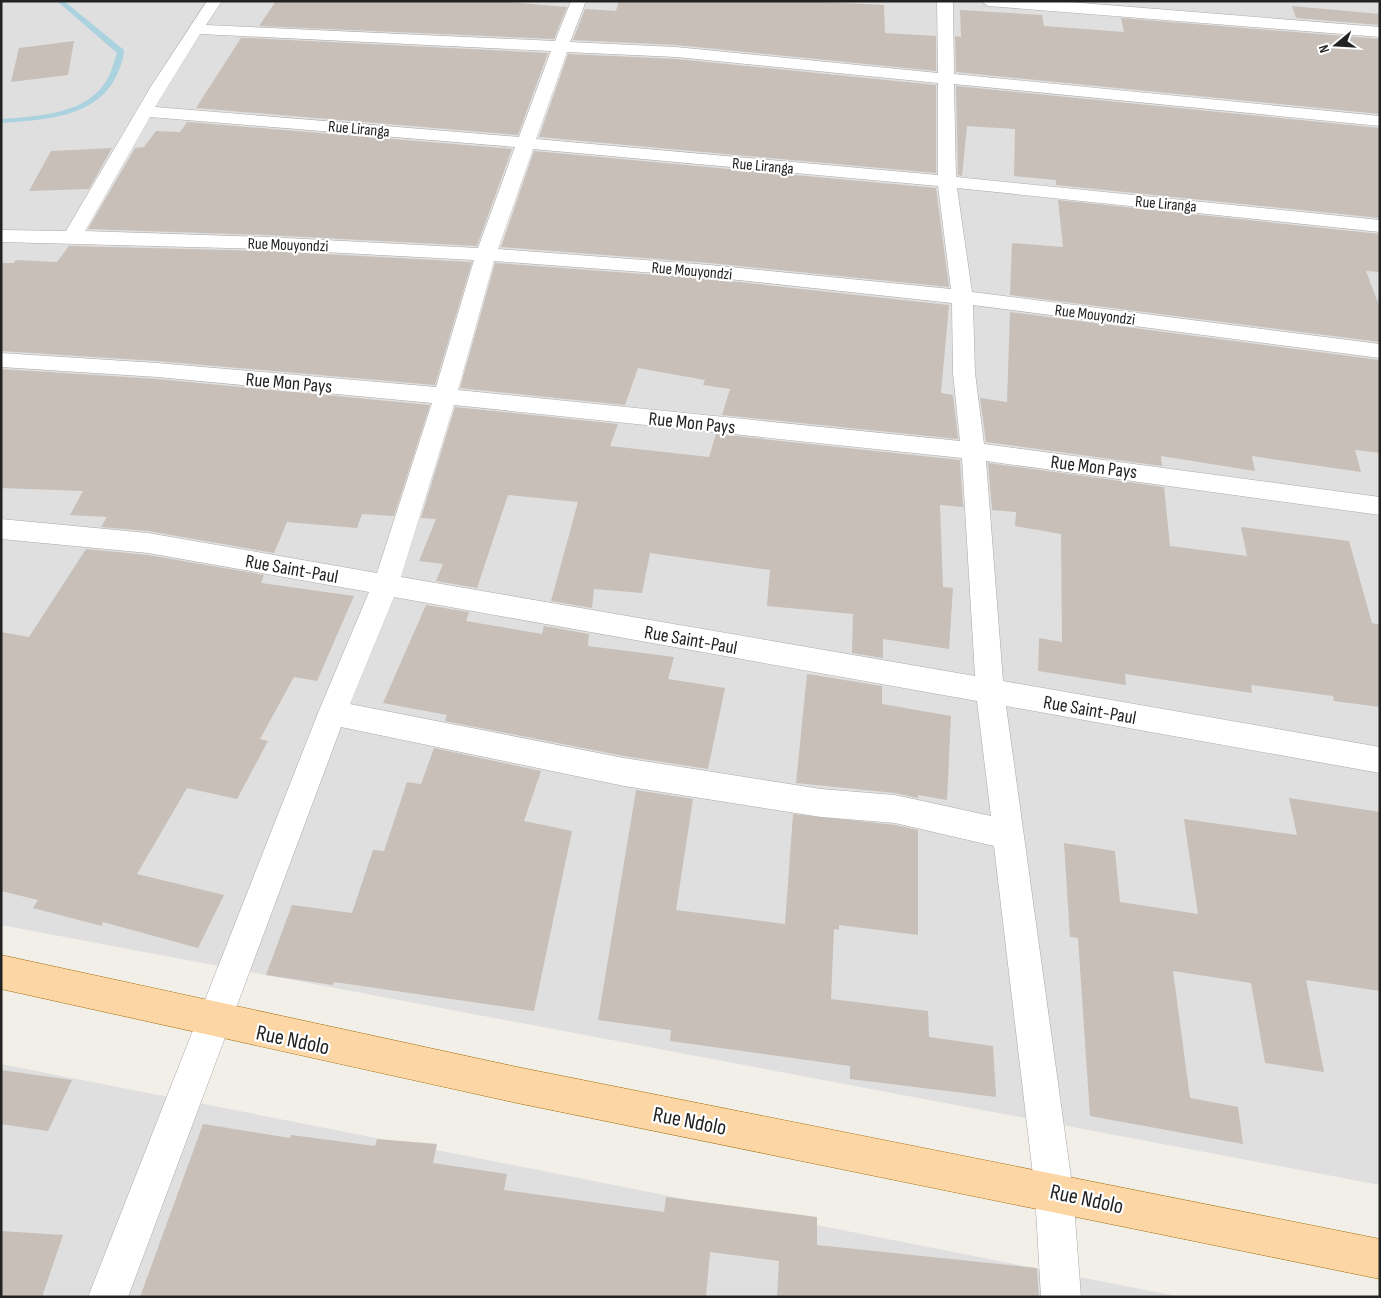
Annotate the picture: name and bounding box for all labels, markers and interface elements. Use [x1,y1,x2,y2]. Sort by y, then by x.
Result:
north arrow [1311,20,1361,70]
text: N [1315,43,1333,55]
street label: Rue Liranga [327,117,390,142]
street label: Rue Liranga [731,154,794,179]
street label: Rue Liranga [1134,192,1197,217]
street label: Rue Mouyondzi [247,235,329,256]
street label: Rue Mouyondzi [651,259,733,284]
street label: Rue Mouyondzi [1054,301,1136,330]
street label: Rue Mon Pays [245,368,333,399]
street label: Rue Mon Pays [647,408,736,439]
street label: Rue Mon Pays [1049,451,1138,484]
street label: Rue Saint-Paul [243,550,340,589]
street label: Rue Saint-Paul [642,621,739,660]
street label: Rue Saint-Paul [1041,691,1138,730]
street label: Rue Ndolo [253,1020,332,1061]
street label: Rue Ndolo [651,1101,729,1142]
street label: Rue Ndolo [1047,1179,1126,1220]

